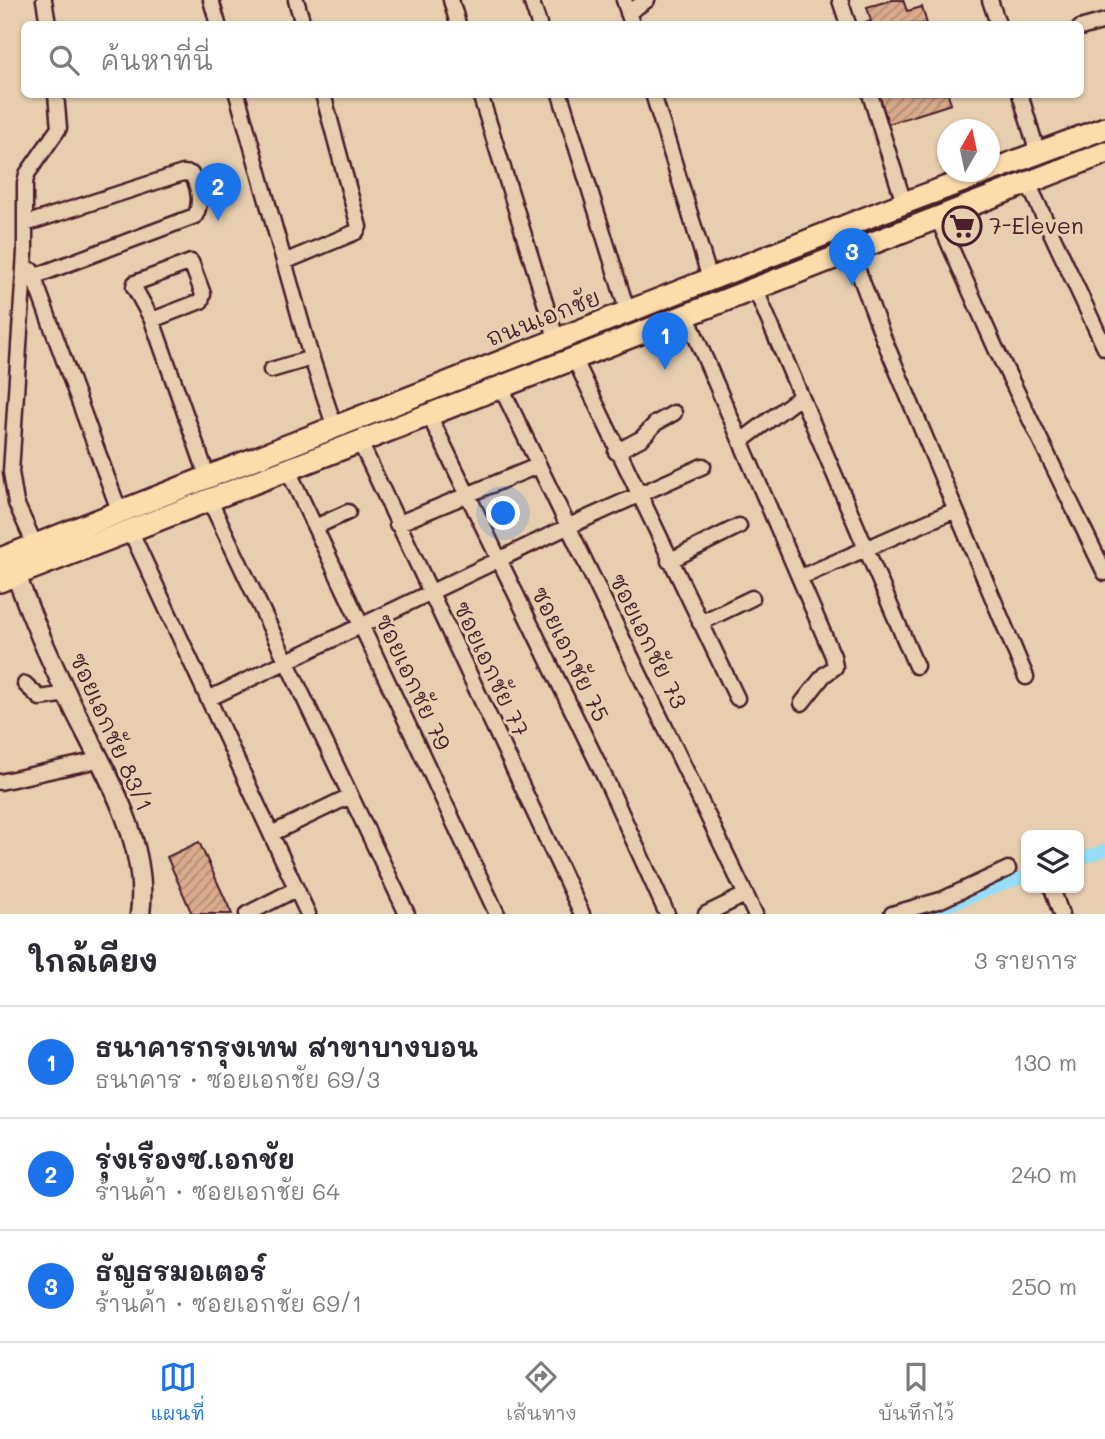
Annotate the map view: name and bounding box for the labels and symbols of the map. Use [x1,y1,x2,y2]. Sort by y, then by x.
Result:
north arrow [937,119,1000,182]
pin: 2 [195,163,241,221]
supermarket icon: 7-Eleven [941,205,983,247]
place label: 7-Eleven [989,210,1084,240]
pin: 3 [829,228,875,286]
street label: ถนนเอกชัย [481,281,604,353]
pin: 1 [642,312,688,370]
your location [486,496,520,530]
street label: ซอยเอกชัย 73 [603,568,695,713]
street label: ซอยเอกชัย 75 [525,581,617,726]
street label: ซอยเอกชัย 77 [447,596,536,741]
street label: ซอยเอกชัย 79 [369,609,459,755]
street label: ซอยเอกชัย 83/1 [64,648,160,816]

